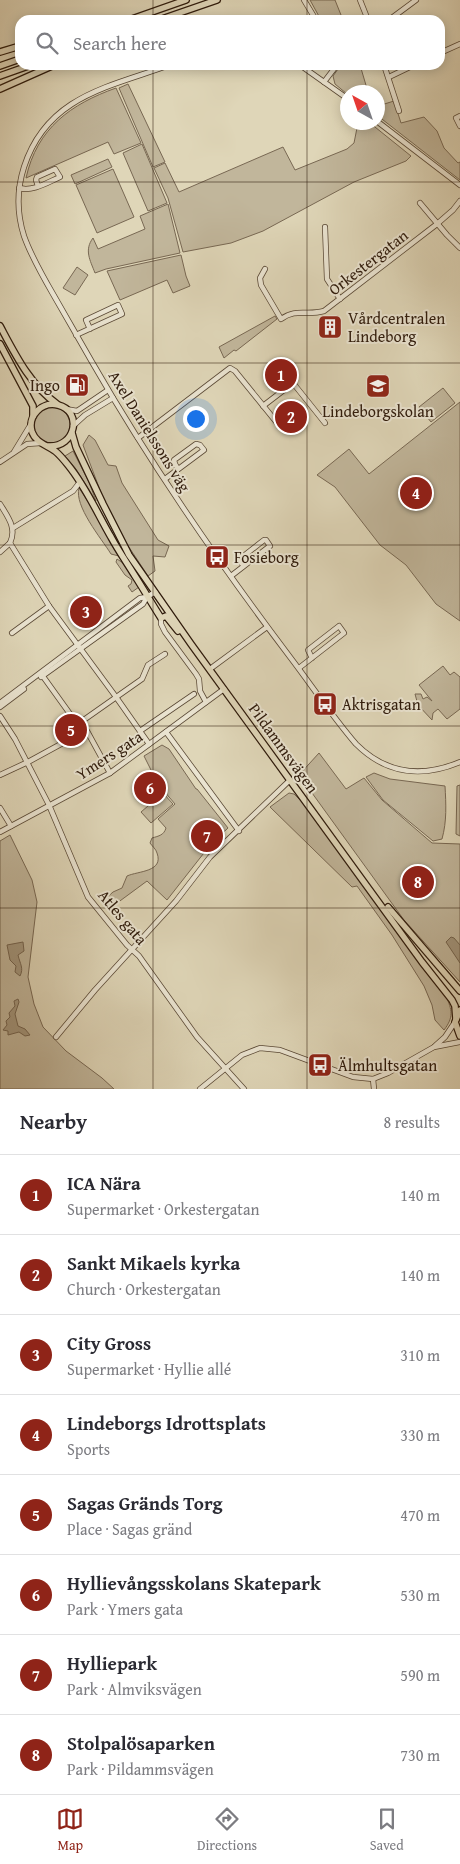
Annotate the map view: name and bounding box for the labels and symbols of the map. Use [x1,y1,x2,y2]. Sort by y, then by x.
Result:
north arrow [340,85,385,130]
street label: Orkestergatan [323,223,413,301]
place label: Vårdcentralen Lindeborg [348,306,445,348]
building icon: Vårdcentralen Lindeborg [317,314,343,340]
pin: 1 [265,356,297,394]
street label: Axel Danielssons väg [103,366,197,496]
fuel station icon: Ingo [64,372,90,398]
place label: Ingo [30,373,60,397]
school or university icon: Lindeborgskolan [365,373,391,399]
pin: 2 [275,398,307,436]
place label: Lindeborgskolan [322,399,434,423]
your location [183,406,209,432]
pin: 4 [400,474,432,512]
bus stop icon: Fosieborg [204,544,230,570]
place label: Fosieborg [234,545,299,569]
pin: 3 [70,593,102,631]
bus stop icon: Aktrisgatan [312,691,338,717]
place label: Aktrisgatan [342,692,421,716]
street label: Pildammsvägen [243,698,325,798]
pin: 5 [55,711,87,749]
street label: Ymers gata [71,724,148,786]
pin: 6 [134,769,166,807]
pin: 7 [191,817,223,855]
pin: 8 [402,863,434,901]
street label: Atles gata [93,884,154,950]
bus stop icon: Älmhultsgatan [307,1052,333,1078]
place label: Älmhultsgatan [338,1053,437,1077]

